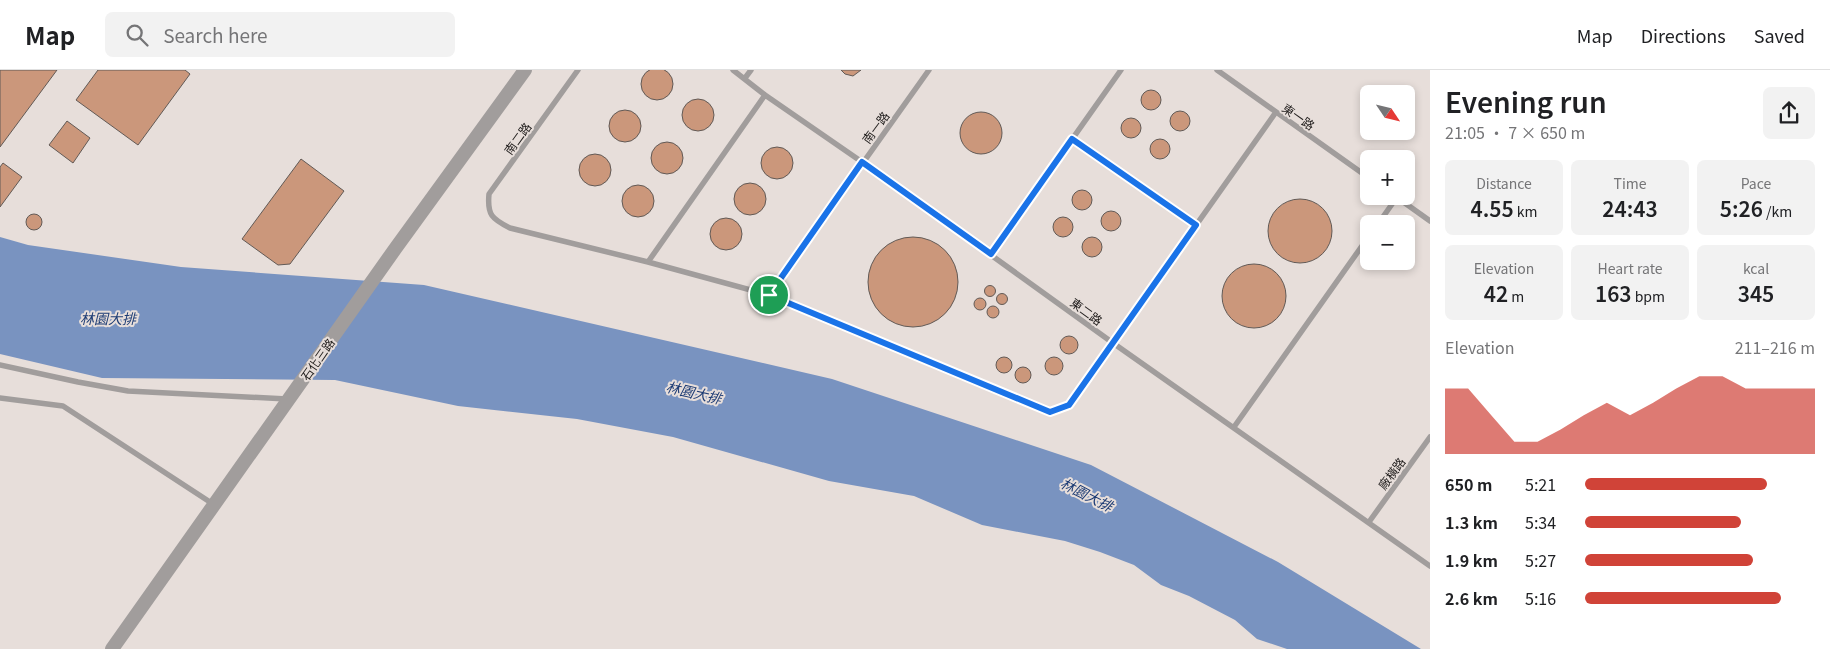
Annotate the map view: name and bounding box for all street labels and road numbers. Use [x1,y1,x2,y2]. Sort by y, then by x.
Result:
street label: 東一路 [1279,99,1319,133]
street label: 南一路 [858,107,892,147]
street label: 南二路 [500,118,534,158]
street label: 東二路 [1067,294,1107,328]
street label: 石化三路 [296,334,338,384]
street label: 廠橫路 [1374,453,1408,493]

